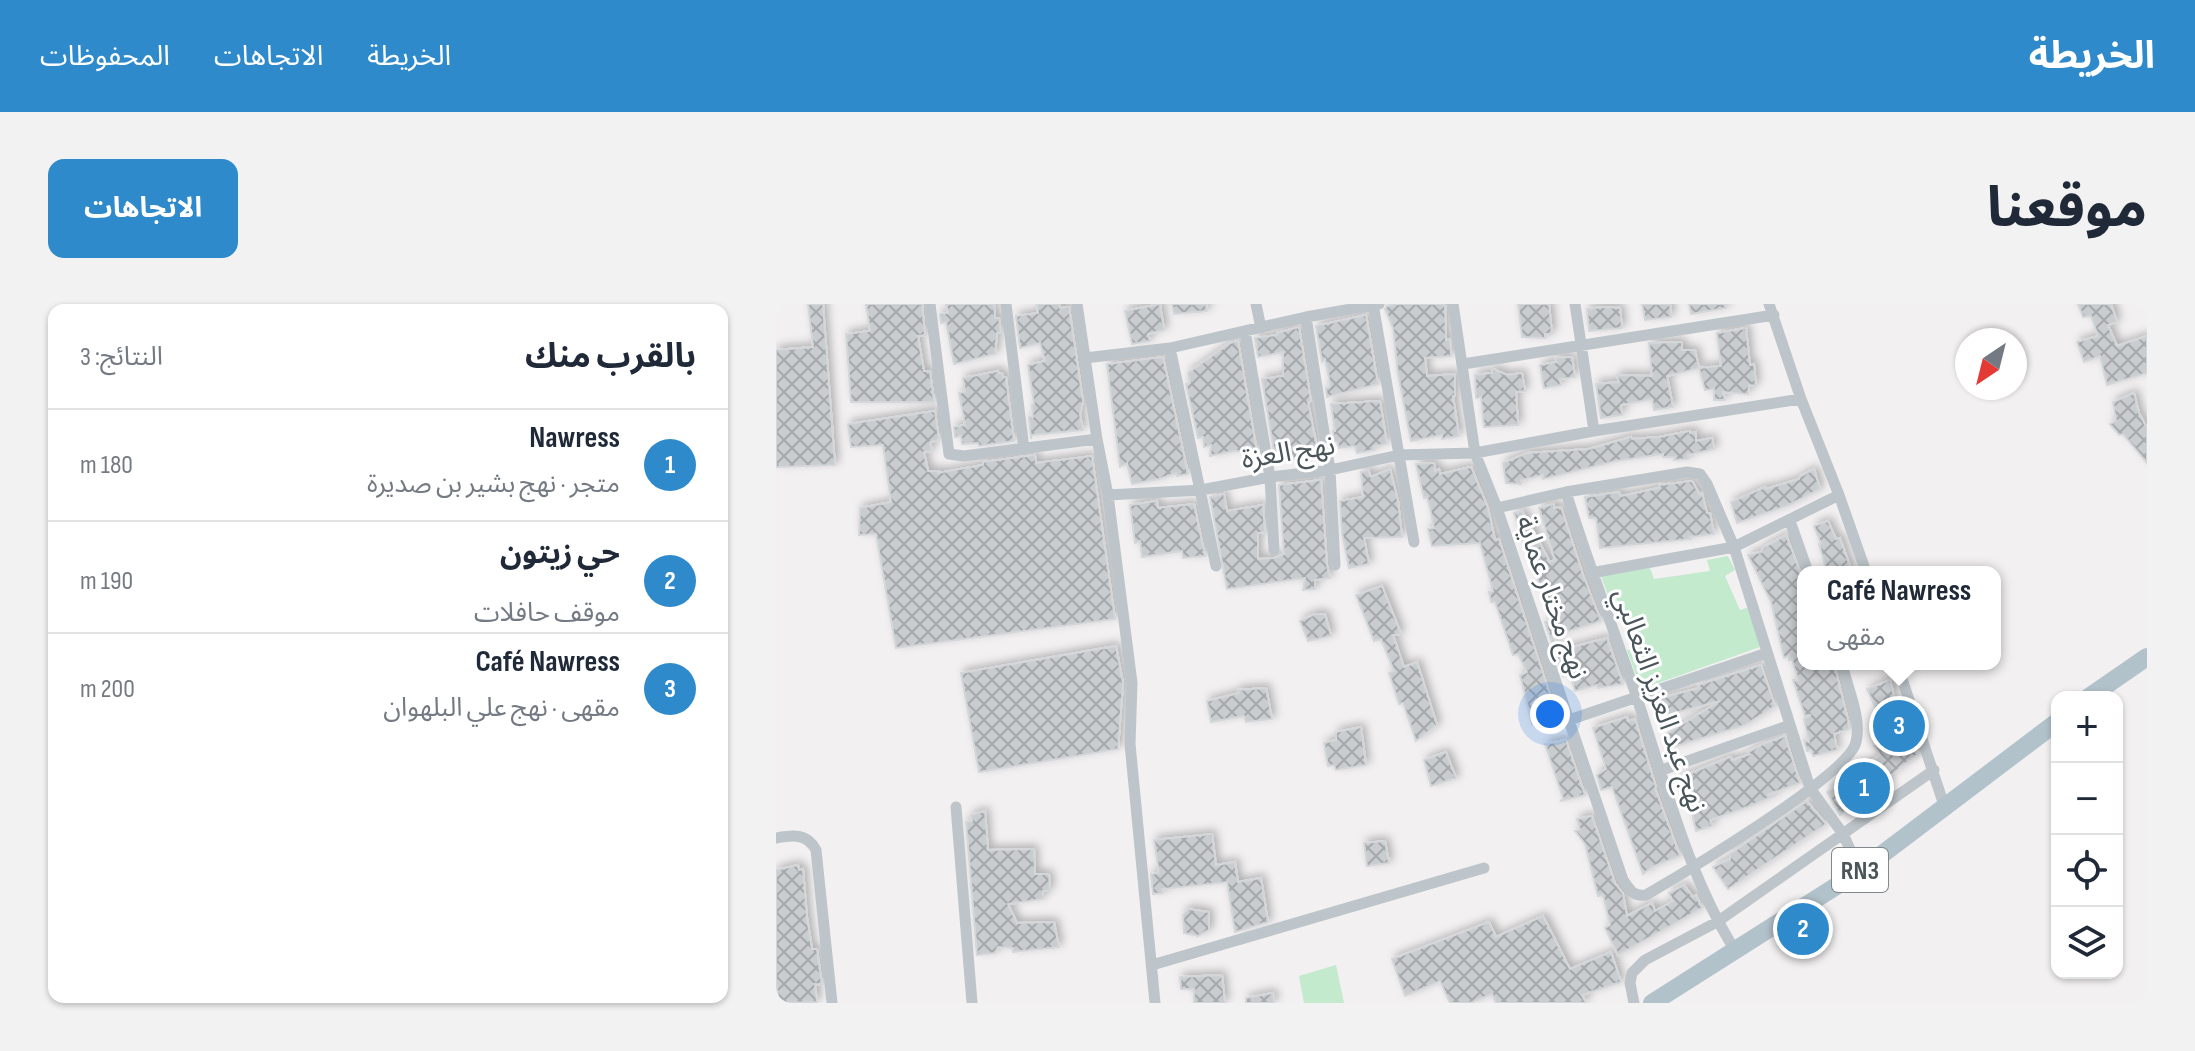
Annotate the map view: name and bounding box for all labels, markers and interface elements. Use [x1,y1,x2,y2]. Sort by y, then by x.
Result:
text: الخريطة [2029,34,2155,79]
text: المحفوظات [40,40,170,73]
text: الاتجاهات [214,40,323,73]
text: الخريطة [367,40,451,73]
button: الاتجاهات [48,159,238,258]
text: موقعنا [1987,176,2147,243]
north arrow [1955,328,2027,400]
text: بالقرب منك [525,336,696,377]
text: النتائج: 3 [80,342,163,373]
text: Nawress [529,420,620,456]
street label: نهج العزة [1239,429,1338,479]
text: 180 m [80,450,133,481]
text: 1 [665,450,675,481]
text: متجر · نهج بشير بن صديرة [367,469,620,500]
street label: نهج مختار عماية [1505,511,1595,684]
text: حي زيتون [500,536,620,572]
text: 190 m [80,566,133,597]
text: 2 [664,566,676,597]
popup [1797,566,2001,670]
text: Café Nawress [1827,573,1971,609]
street label: نهج عبد العزيز الثعالبي [1602,584,1713,818]
text: موقف حافلات [474,598,620,629]
text: مقهى [1827,622,1886,653]
text: Café Nawress [476,644,620,680]
text: 200 m [80,674,135,705]
text: 3 [664,674,676,705]
map controls [2051,691,2123,979]
button: + [2051,691,2123,763]
text: مقهى · نهج علي البلهوان [383,693,620,724]
your location [1530,694,1570,734]
pin: 3 [1873,696,1925,756]
pin: 1 [1838,758,1890,818]
button: − [2051,763,2123,835]
button: locate [2051,835,2123,907]
road number: RN3 [1832,848,1888,892]
pin: 2 [1777,899,1829,959]
button: layers [2051,907,2123,979]

